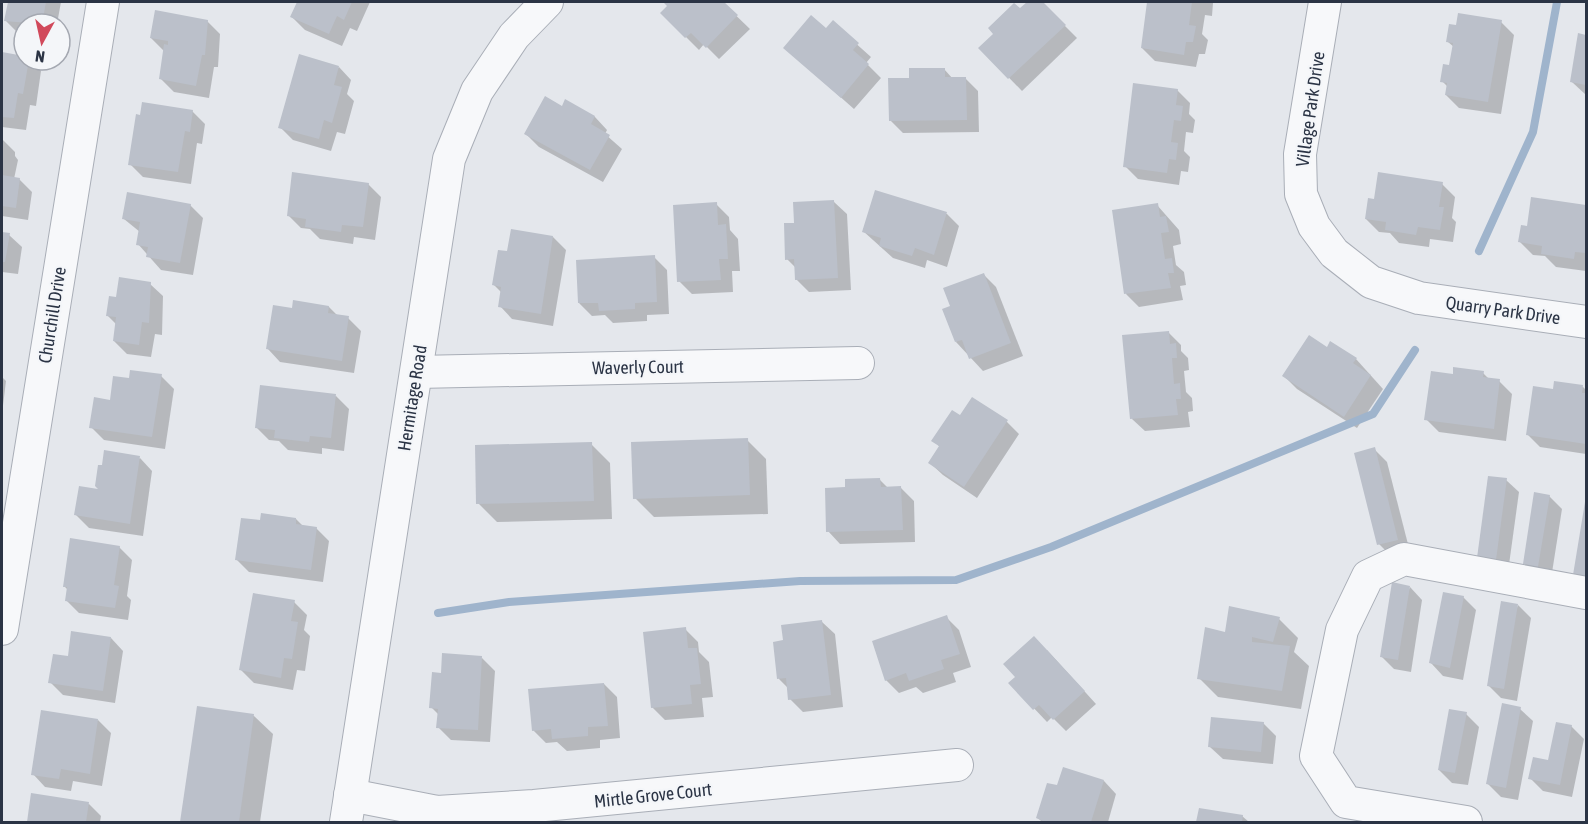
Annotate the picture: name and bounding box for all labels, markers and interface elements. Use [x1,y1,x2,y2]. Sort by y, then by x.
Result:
north arrow [12,12,72,72]
text: N [34,47,46,66]
street label: Village Park Drive [1292,50,1328,168]
street label: Churchill Drive [34,265,70,365]
street label: Quarry Park Drive [1444,292,1562,328]
street label: Hermitage Road [393,344,431,452]
street label: Waverly Court [592,356,684,378]
street label: Mirtle Grove Court [593,778,713,812]

